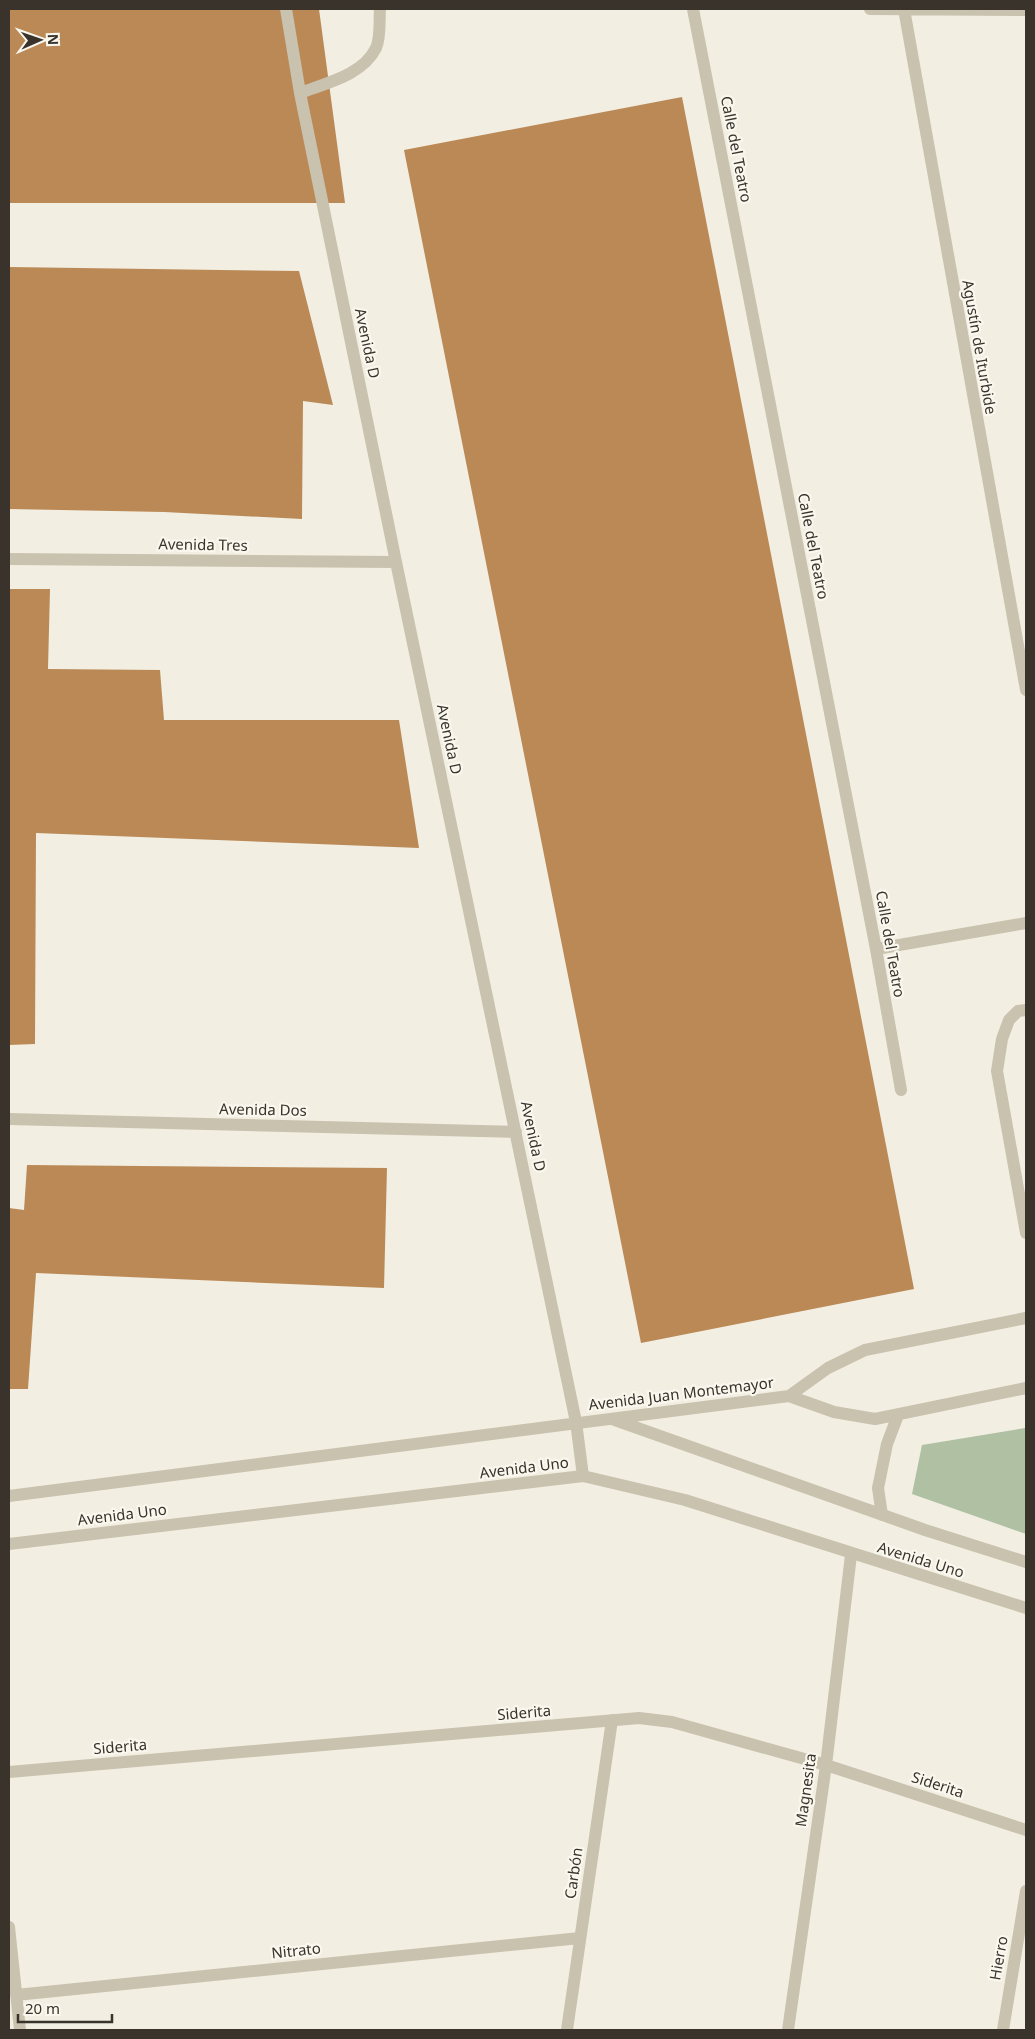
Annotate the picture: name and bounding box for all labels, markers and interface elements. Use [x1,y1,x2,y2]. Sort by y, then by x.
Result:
north arrow [15,15,65,65]
text: N [44,34,63,46]
street label: Calle del Teatro [717,94,757,204]
street label: Agustín de Iturbide [958,278,1002,416]
street label: Avenida D [351,306,385,380]
street label: Calle del Teatro [794,491,834,601]
street label: Avenida Tres [158,533,248,555]
street label: Avenida D [433,702,467,776]
street label: Calle del Teatro [872,889,910,999]
street label: Avenida Dos [219,1098,307,1120]
street label: Avenida D [517,1099,551,1173]
street label: Avenida Juan Montemayor [587,1372,775,1414]
street label: Avenida Uno [478,1452,570,1482]
street label: Avenida Uno [76,1499,168,1529]
street label: Avenida Uno [875,1536,967,1582]
street label: Siderita [496,1700,552,1724]
street label: Siderita [92,1734,148,1758]
street label: Magnesita [790,1752,820,1828]
street label: Siderita [909,1766,967,1802]
street label: Carbón [560,1846,586,1900]
street label: Hierro [984,1934,1012,1982]
street label: Nitrato [270,1937,322,1963]
scale bar [18,1992,111,2024]
text: 20 m [25,1998,60,2018]

